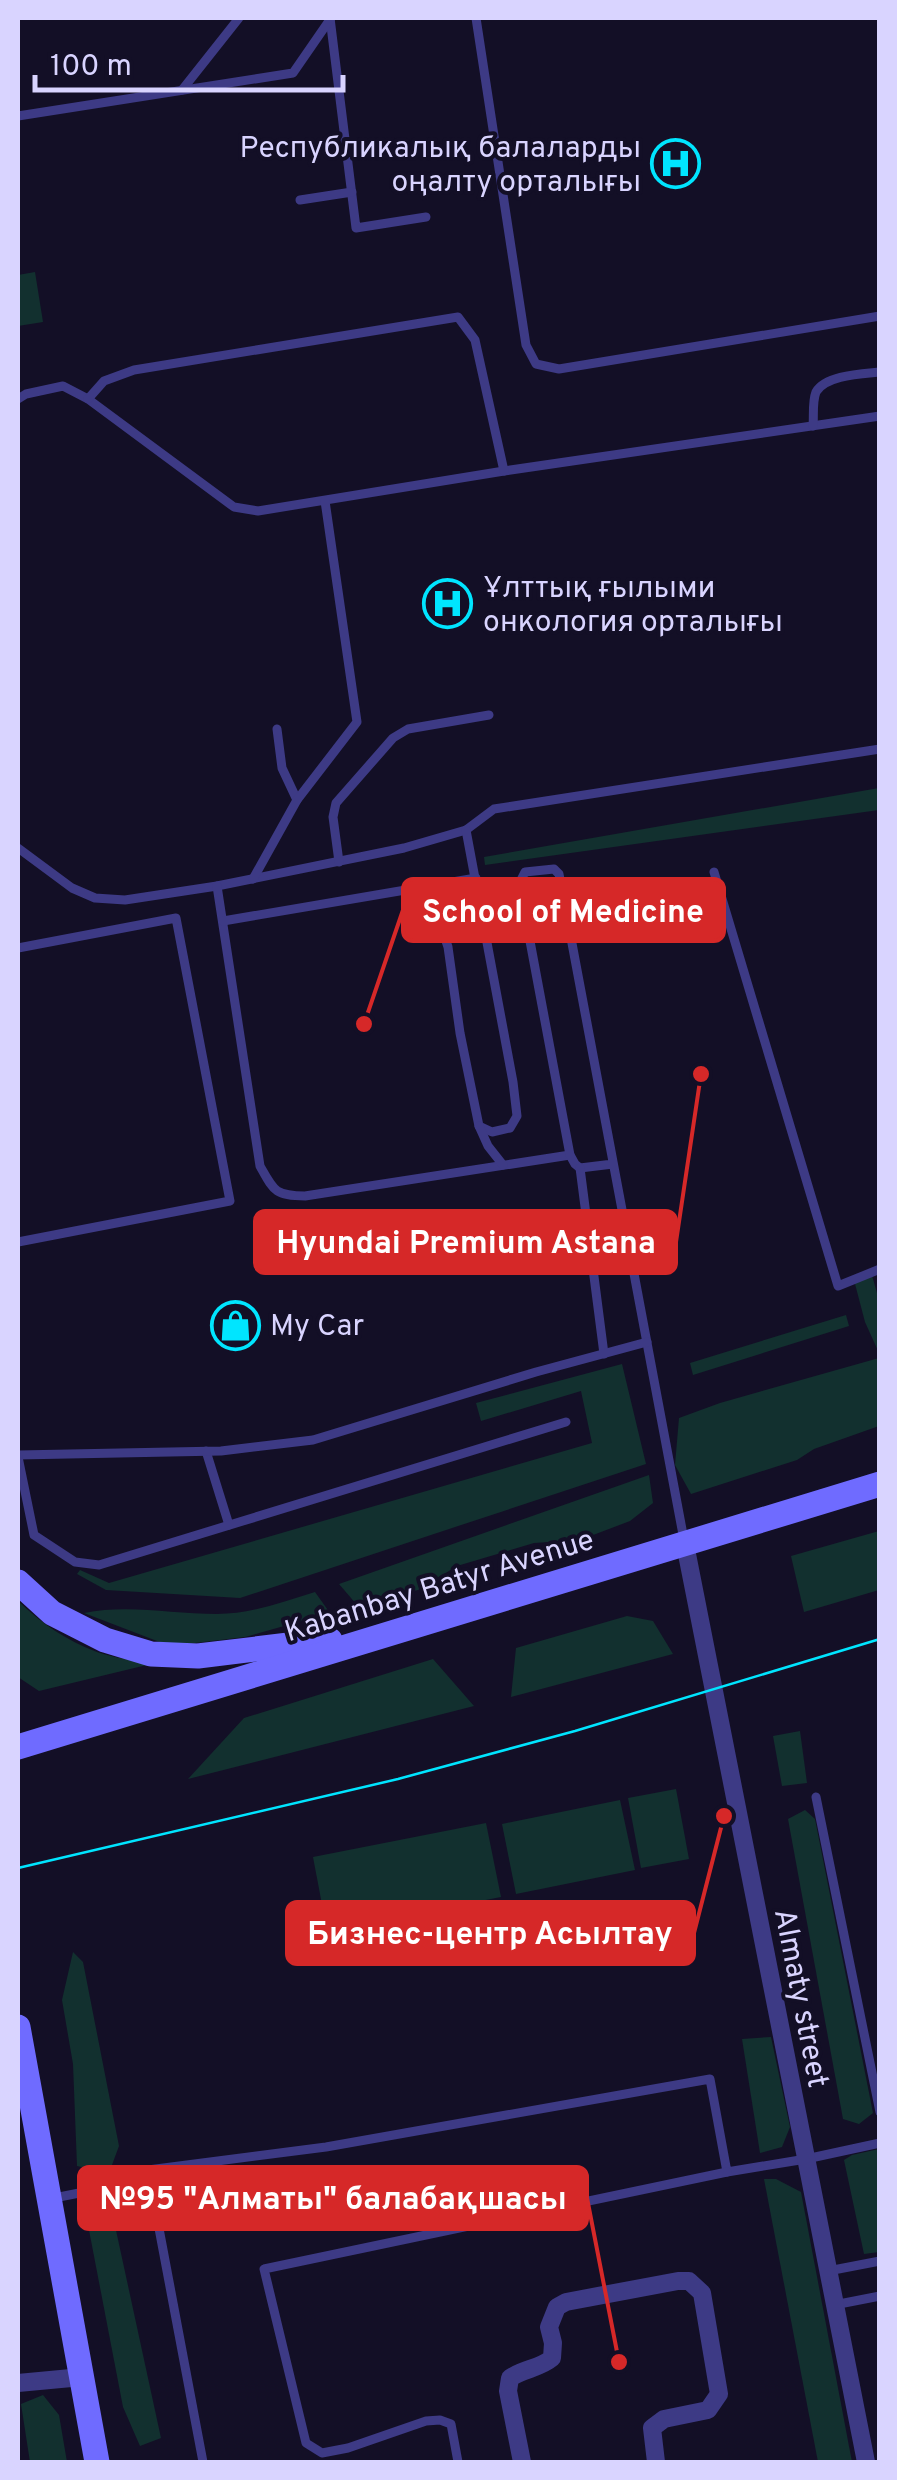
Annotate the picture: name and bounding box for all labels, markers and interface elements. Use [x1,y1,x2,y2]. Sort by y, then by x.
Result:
scale bar [35,30,342,92]
text: 100 m [50,49,132,86]
place label: Республикалық балаларды оңалту орталығы [239,131,641,202]
hospital icon: Республикалық балаларды оңалту орталығы [650,138,702,190]
place label: Ұлттық ғылыми онкология орталығы [483,571,783,642]
hospital icon: Ұлттық ғылыми онкология орталығы [422,578,474,630]
callout: School of Medicine [403,879,724,941]
text: School of Medicine [422,894,704,934]
callout: Hyundai Premium Astana [255,1211,676,1273]
text: Hyundai Premium Astana [276,1225,656,1265]
shop icon: My Car [209,1299,261,1351]
place label: My Car [270,1309,365,1346]
street label: Kabanbay Batyr Avenue [281,1523,599,1652]
callout: Бизнес-центр Асылтау [287,1902,694,1964]
street label: Almaty street [764,1906,835,2091]
text: Бизнес-центр Асылтау [307,1916,673,1956]
callout: №95 "Алматы" балабақшасы [79,2167,587,2229]
text: №95 "Алматы" балабақшасы [99,2181,567,2221]

